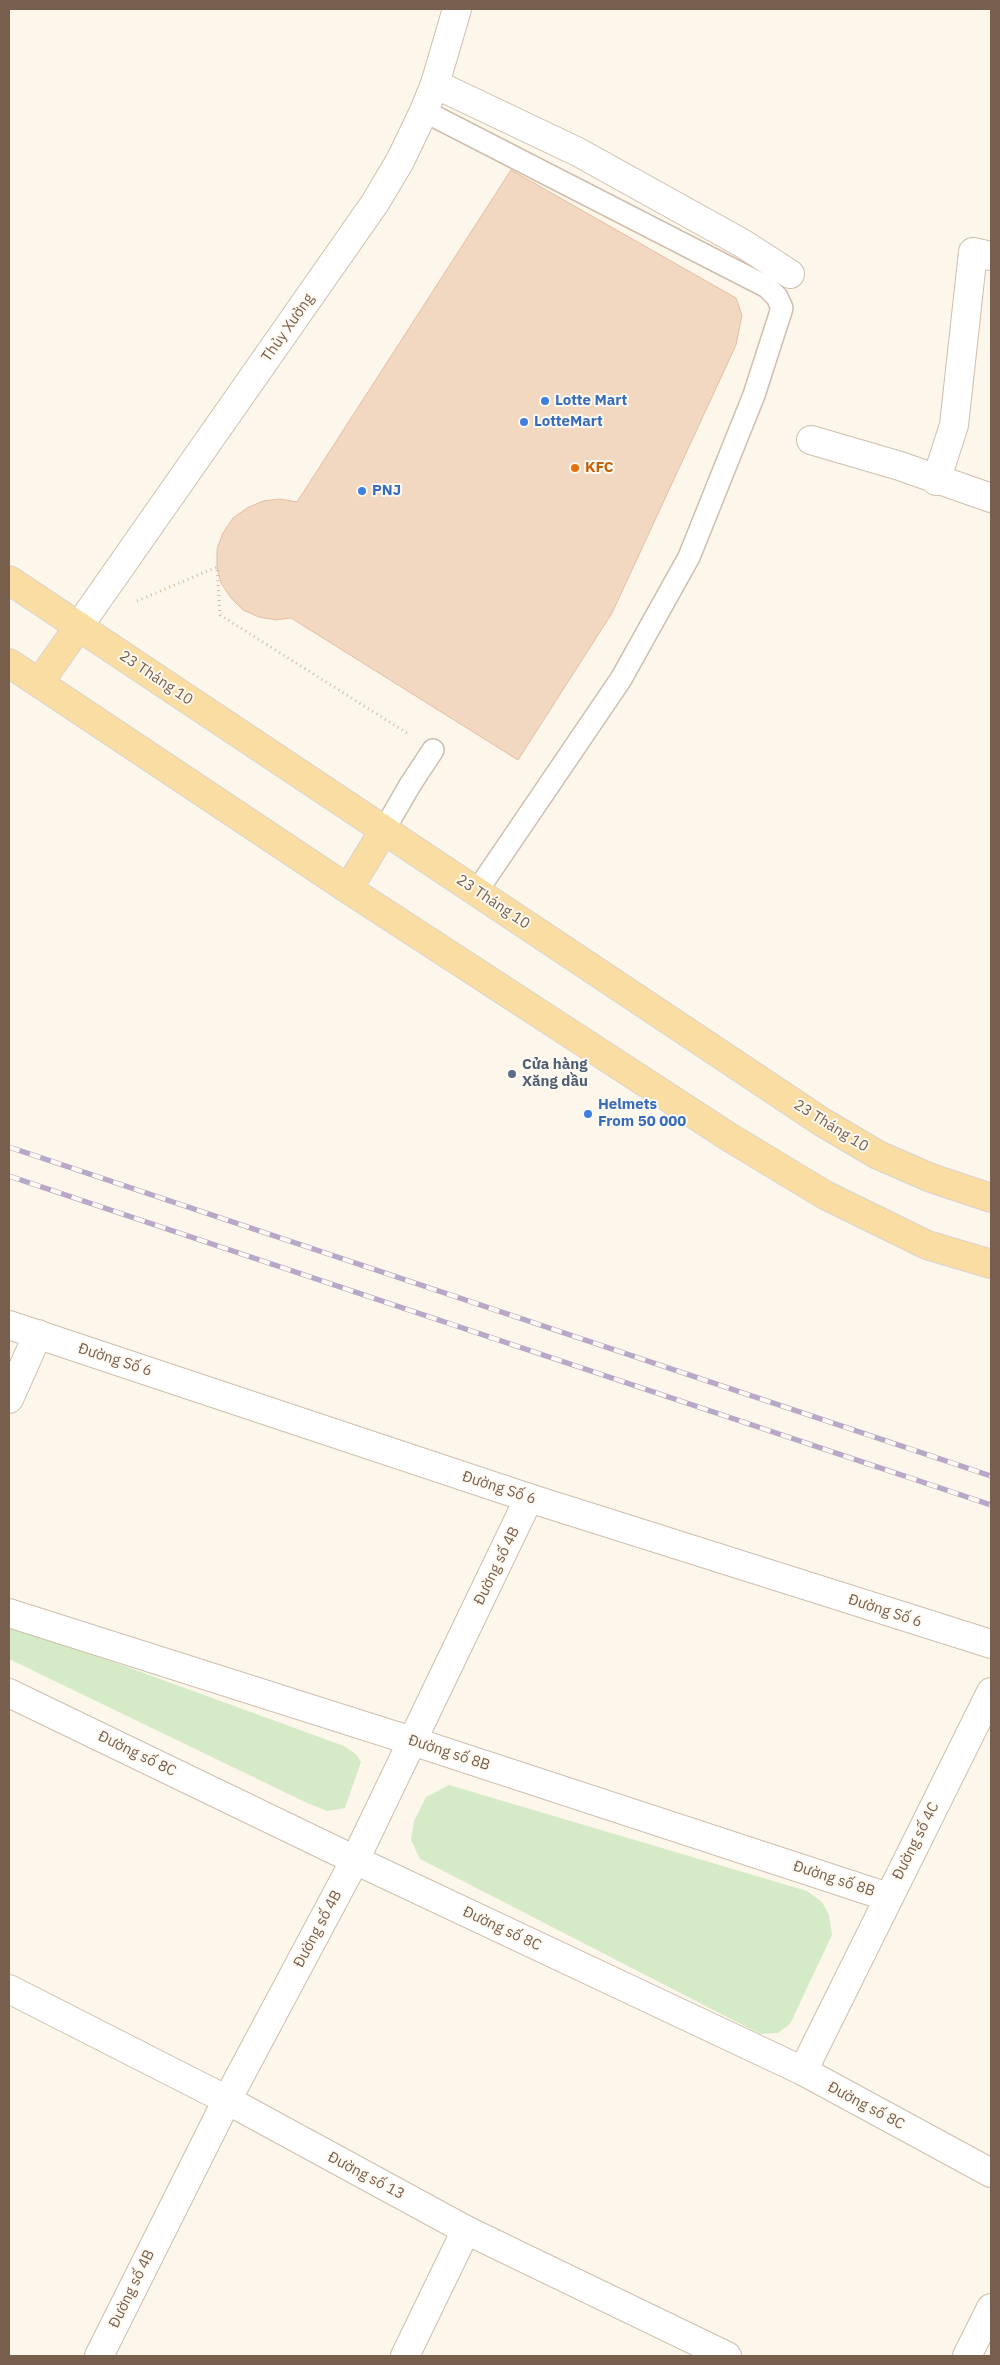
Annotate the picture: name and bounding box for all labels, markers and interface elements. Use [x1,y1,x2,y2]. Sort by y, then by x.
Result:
street label: Thủy Xưởng [258,290,318,366]
place label: Lotte Mart [555,392,627,410]
marker: Lotte Mart [539,395,551,407]
place label: LotteMart [534,413,603,431]
marker: LotteMart [518,416,530,428]
place label: KFC [585,459,614,477]
marker: KFC [569,462,581,474]
place label: PNJ [372,482,401,500]
marker: PNJ [356,485,368,497]
street label: 23 Tháng 10 [116,647,196,709]
street label: 23 Tháng 10 [453,871,533,933]
place label: Cửa hàng Xăng dầu [522,1056,588,1091]
marker: Cửa hàng Xăng dầu [506,1068,518,1080]
place label: Helmets From 50 000 [598,1096,686,1131]
street label: 23 Tháng 10 [790,1096,872,1156]
marker: Helmets From 50 000 [582,1108,594,1120]
street label: Đường Số 6 [76,1340,154,1380]
street label: Đường Số 6 [460,1468,538,1508]
street label: Đường số 4B [470,1524,524,1608]
street label: Đường Số 6 [846,1591,924,1631]
street label: Đường số 8C [95,1727,179,1781]
street label: Đường số 8B [406,1731,492,1775]
street label: Đường số 4C [889,1799,943,1883]
street label: Đường số 8B [791,1857,877,1901]
street label: Đường số 4B [290,1887,346,1971]
street label: Đường số 8C [460,1903,544,1955]
street label: Đường số 8C [824,2078,908,2134]
street label: Đường số 13 [325,2148,407,2204]
street label: Đường số 4B [105,2247,159,2331]

